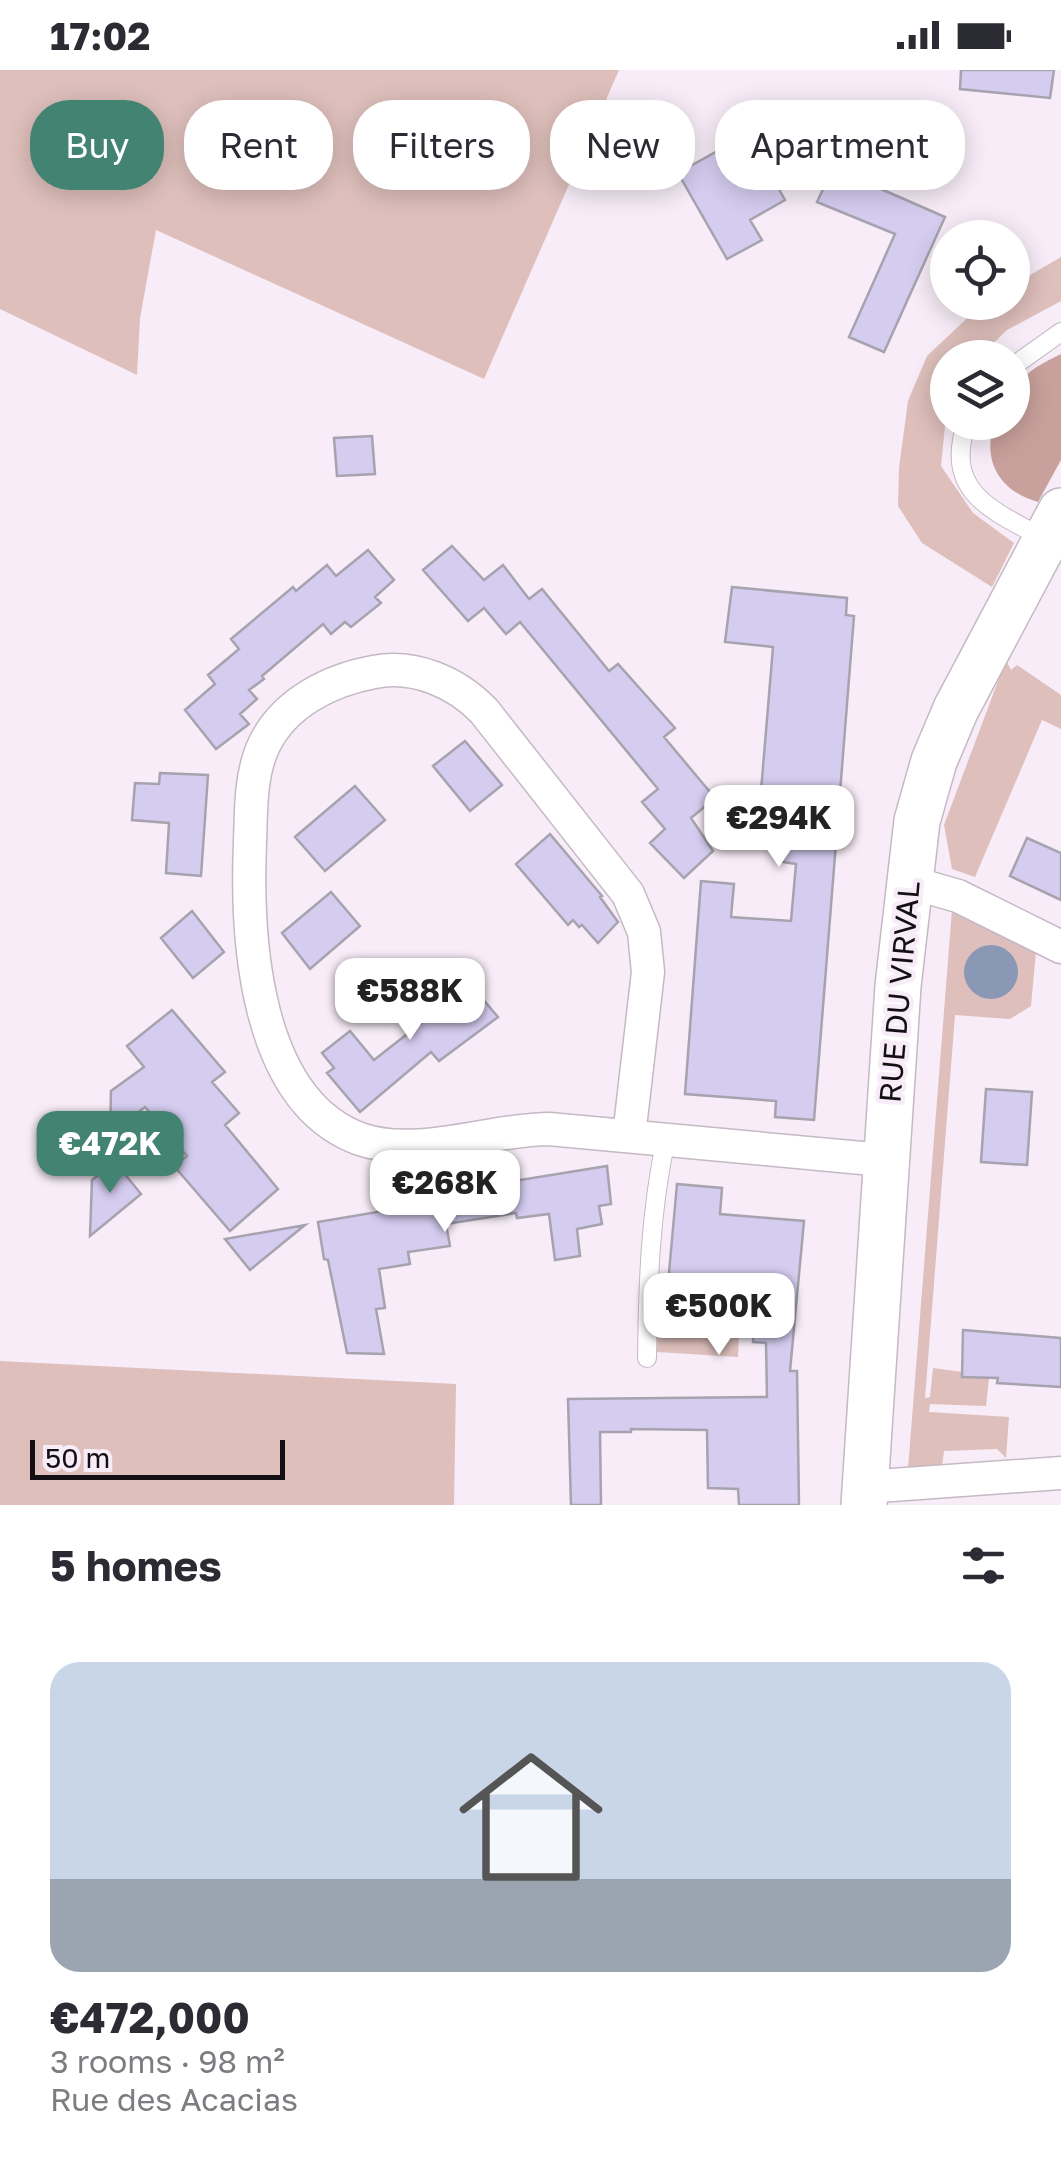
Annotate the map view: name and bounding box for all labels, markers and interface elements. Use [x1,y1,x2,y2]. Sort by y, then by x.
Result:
text: 17:02 [50,13,150,58]
chip: Buy [30,100,164,190]
chip: Rent [184,100,333,190]
chip: Filters [353,100,530,190]
chip: New [550,100,695,190]
chip: Apartment [715,100,965,190]
map controls [930,220,1030,440]
button: locate [930,220,1030,320]
button: layers [930,340,1030,440]
pin: €294K [709,785,849,870]
text: €294K [726,798,832,836]
street label: RUE DU VIRVAL [871,880,927,1104]
pin: €588K [340,958,480,1043]
text: €588K [357,971,463,1009]
pin: €472K [40,1111,180,1196]
text: €472K [59,1124,161,1162]
pin: €268K [375,1150,515,1235]
text: €268K [392,1163,498,1201]
pin: €500K [649,1273,789,1358]
text: €500K [666,1286,772,1324]
scale bar [30,1435,285,1480]
text: 50 m [45,1441,110,1474]
icon: filters [956,1538,1011,1593]
text: 5 homes [50,1540,222,1590]
icon: home [441,1727,621,1907]
text: €472,000 [50,1992,250,2042]
text: 3 rooms · 98 m² [50,2042,285,2080]
text: Rue des Acacias [50,2080,298,2118]

